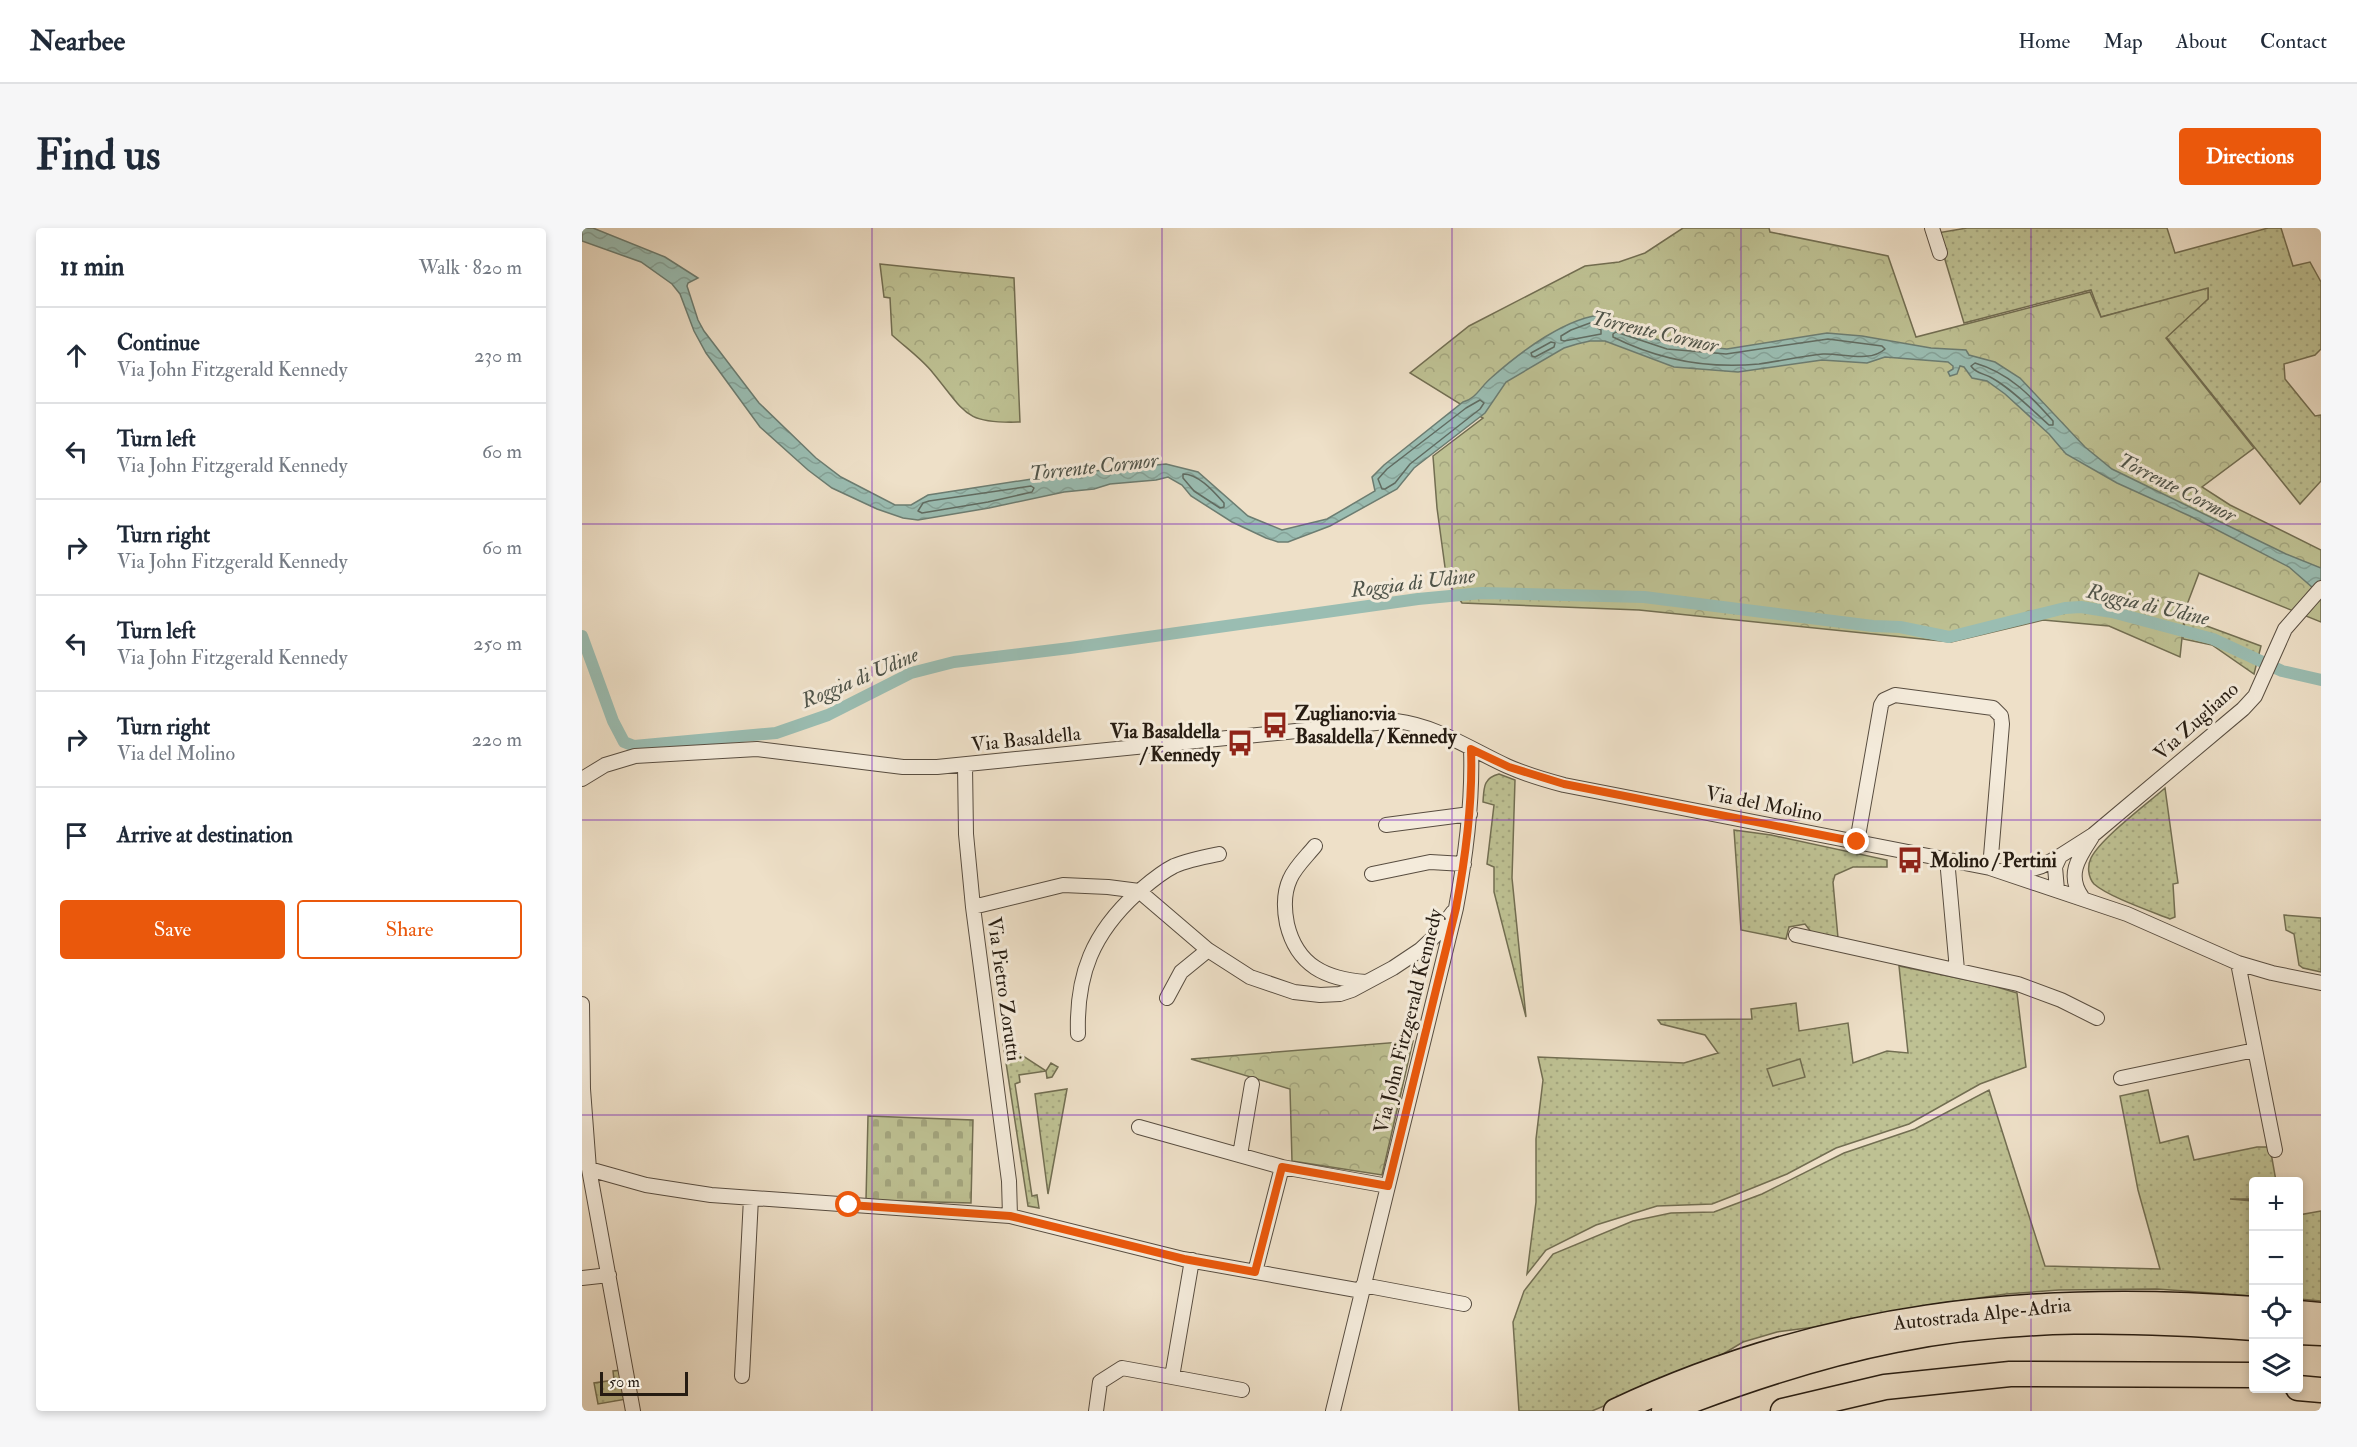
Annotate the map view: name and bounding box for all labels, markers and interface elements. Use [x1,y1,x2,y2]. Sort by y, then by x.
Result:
text: Nearbee [30,24,125,59]
text: Home [2018,28,2070,55]
text: Map [2103,28,2143,55]
text: About [2176,28,2227,55]
text: Contact [2260,28,2327,55]
button: Directions [2179,128,2321,185]
text: Find us [36,130,160,182]
text: 11 min [60,251,125,283]
text: Walk · 820 m [419,255,522,280]
water label: Torrente Cormor [1589,304,1722,360]
text: Continue [117,329,200,357]
icon: ahead [60,339,93,372]
text: 230 m [474,343,522,368]
text: Via John Fitzgerald Kennedy [117,357,348,382]
text: Turn left [117,425,196,453]
icon: left [60,435,93,468]
text: 60 m [482,439,522,464]
water label: Torrente Cormor [1029,447,1161,487]
water label: Torrente Cormor [2113,447,2242,530]
text: Via John Fitzgerald Kennedy [117,453,348,478]
text: Turn right [117,521,210,549]
icon: right [60,531,93,564]
text: 60 m [482,535,522,560]
text: Via John Fitzgerald Kennedy [117,549,348,574]
water label: Roggia di Udine [1348,562,1478,604]
water label: Roggia di Udine [2083,578,2213,632]
text: Turn left [117,617,196,645]
icon: left [60,627,93,660]
text: 250 m [473,631,522,656]
water label: Roggia di Udine [796,641,924,715]
text: Via John Fitzgerald Kennedy [117,645,348,670]
street label: Via Zugliano [2148,676,2244,766]
place label: Zugliano:via Basaldella / Kennedy [1295,701,1458,750]
bus stop icon: Zugliano:via Basaldella / Kennedy [1260,710,1290,740]
text: Turn right [117,713,210,741]
place label: Via Basaldella / Kennedy [1109,719,1221,768]
street label: Via Basaldella [970,721,1083,757]
icon: right [60,723,93,756]
text: 220 m [472,727,522,752]
bus stop icon: Via Basaldella / Kennedy [1225,728,1255,758]
text: Via del Molino [117,741,235,766]
street label: Via del Molino [1704,780,1824,828]
icon: arrive [60,819,93,852]
text: Arrive at destination [117,821,293,849]
route end [1843,828,1869,854]
bus stop icon: Molino / Pertini [1895,845,1925,875]
place label: Molino / Pertini [1929,848,2058,873]
button: Save [60,900,285,959]
button: Share [297,900,522,959]
street label: Via John Fitzgerald Kennedy [1368,905,1448,1136]
street label: Via Pietro Zorutti [982,915,1026,1063]
map controls [2249,1177,2303,1393]
button: + [2249,1177,2303,1231]
route start [835,1191,861,1217]
button: − [2249,1231,2303,1285]
button: locate [2249,1285,2303,1339]
street label: Autostrada Alpe-Adria [1891,1292,2073,1337]
button: layers [2249,1339,2303,1393]
scale bar [600,1369,688,1396]
text: 50 m [609,1372,640,1392]

